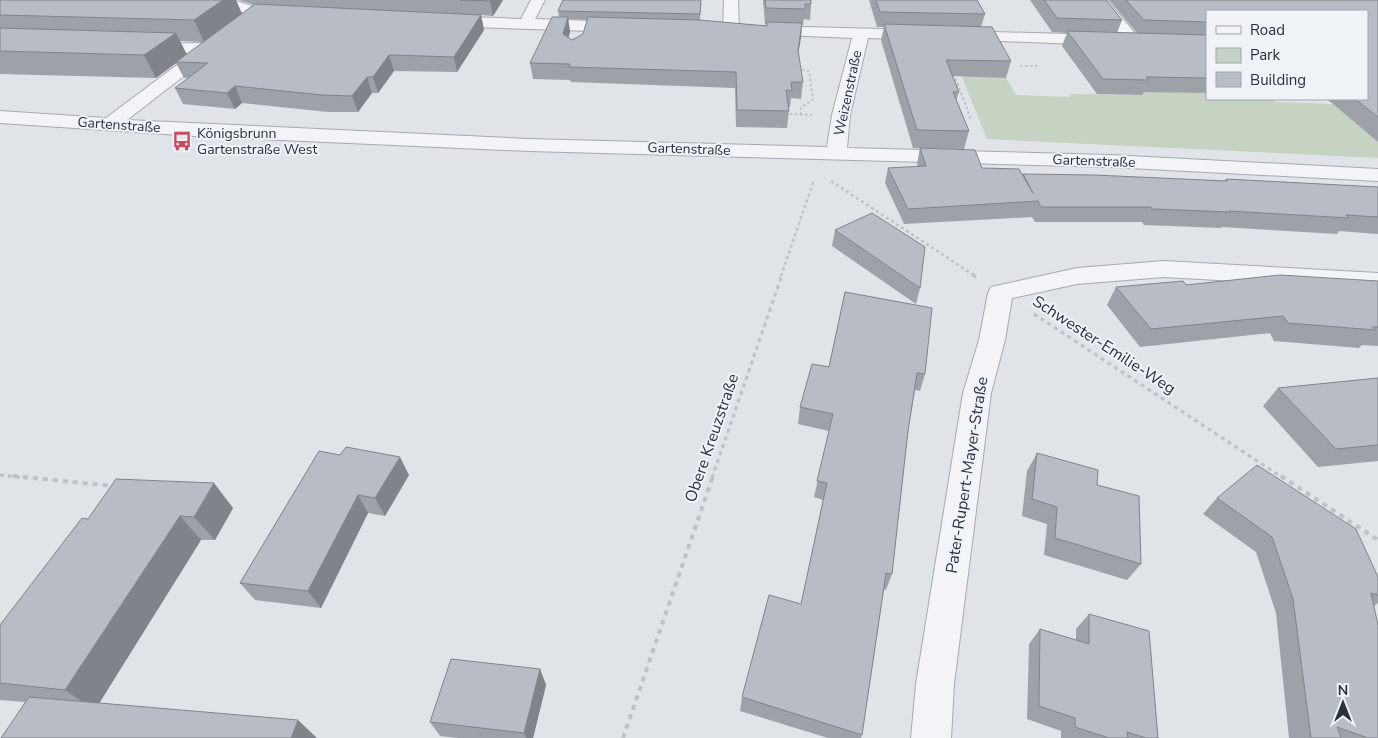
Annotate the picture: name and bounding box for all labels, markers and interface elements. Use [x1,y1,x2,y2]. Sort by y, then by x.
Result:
legend [1206,10,1368,100]
text: Road [1250,20,1285,40]
text: Park [1250,45,1280,65]
street label: Weizenstraße [830,48,866,138]
text: Building [1250,70,1306,90]
street label: Gartenstraße [77,113,161,137]
place label: Königsbrunn Gartenstraße West [197,124,317,159]
bus stop icon: Königsbrunn Gartenstraße West [171,130,193,152]
street label: Gartenstraße [647,138,731,160]
street label: Gartenstraße [1052,150,1136,172]
street label: Schwester-Emilie-Weg [1028,290,1180,400]
street label: Obere Kreuzstraße [680,371,744,505]
street label: Pater-Rupert-Mayer-Straße [941,375,993,575]
north arrow [1318,678,1368,728]
text: N [1338,681,1348,700]

